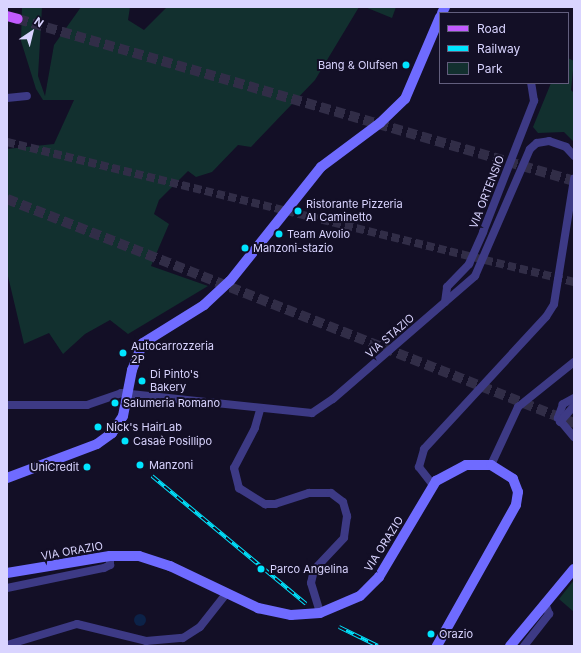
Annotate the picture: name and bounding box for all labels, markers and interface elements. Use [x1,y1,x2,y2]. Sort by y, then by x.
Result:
north arrow [12,12,52,52]
legend [439,12,569,84]
text: N [31,14,46,30]
text: Road [477,21,506,36]
text: Railway [477,41,520,56]
place label: Bang & Olufsen [318,58,398,72]
marker: Bang & Olufsen [401,60,411,70]
text: Park [477,61,503,76]
street label: VIA ORTENSIO [467,154,507,230]
place label: Ristorante Pizzeria Al Caminetto [306,198,403,224]
marker: Ristorante Pizzeria Al Caminetto [293,206,303,216]
place label: Team Avolio [287,227,350,241]
marker: Team Avolio [274,229,284,239]
place label: Manzoni-stazio [253,241,333,255]
marker: Manzoni-stazio [240,243,250,253]
street label: VIA STAZIO [363,311,417,361]
place label: Autocarrozzeria 2P [131,340,214,366]
marker: Autocarrozzeria 2P [118,348,128,358]
place label: Di Pinto's Bakery [150,368,199,394]
marker: Di Pinto's Bakery [137,376,147,386]
place label: Salumeria Romano [123,396,220,410]
marker: Salumeria Romano [110,398,120,408]
place label: Nick's HairLab [106,420,182,434]
marker: Nick's HairLab [93,422,103,432]
place label: Casaè Posillipo [133,434,212,448]
marker: Casaè Posillipo [120,436,130,446]
place label: Manzoni [149,458,193,472]
marker: Manzoni [134,459,146,471]
place label: UniCredit [30,460,79,474]
marker: UniCredit [82,462,92,472]
street label: VIA ORAZIO [362,514,406,574]
street label: VIA ORAZIO [40,539,104,563]
place label: Parco Angelina [270,562,348,576]
marker: Parco Angelina [255,563,267,575]
place label: Orazio [439,627,473,641]
marker: Orazio [426,629,436,639]

